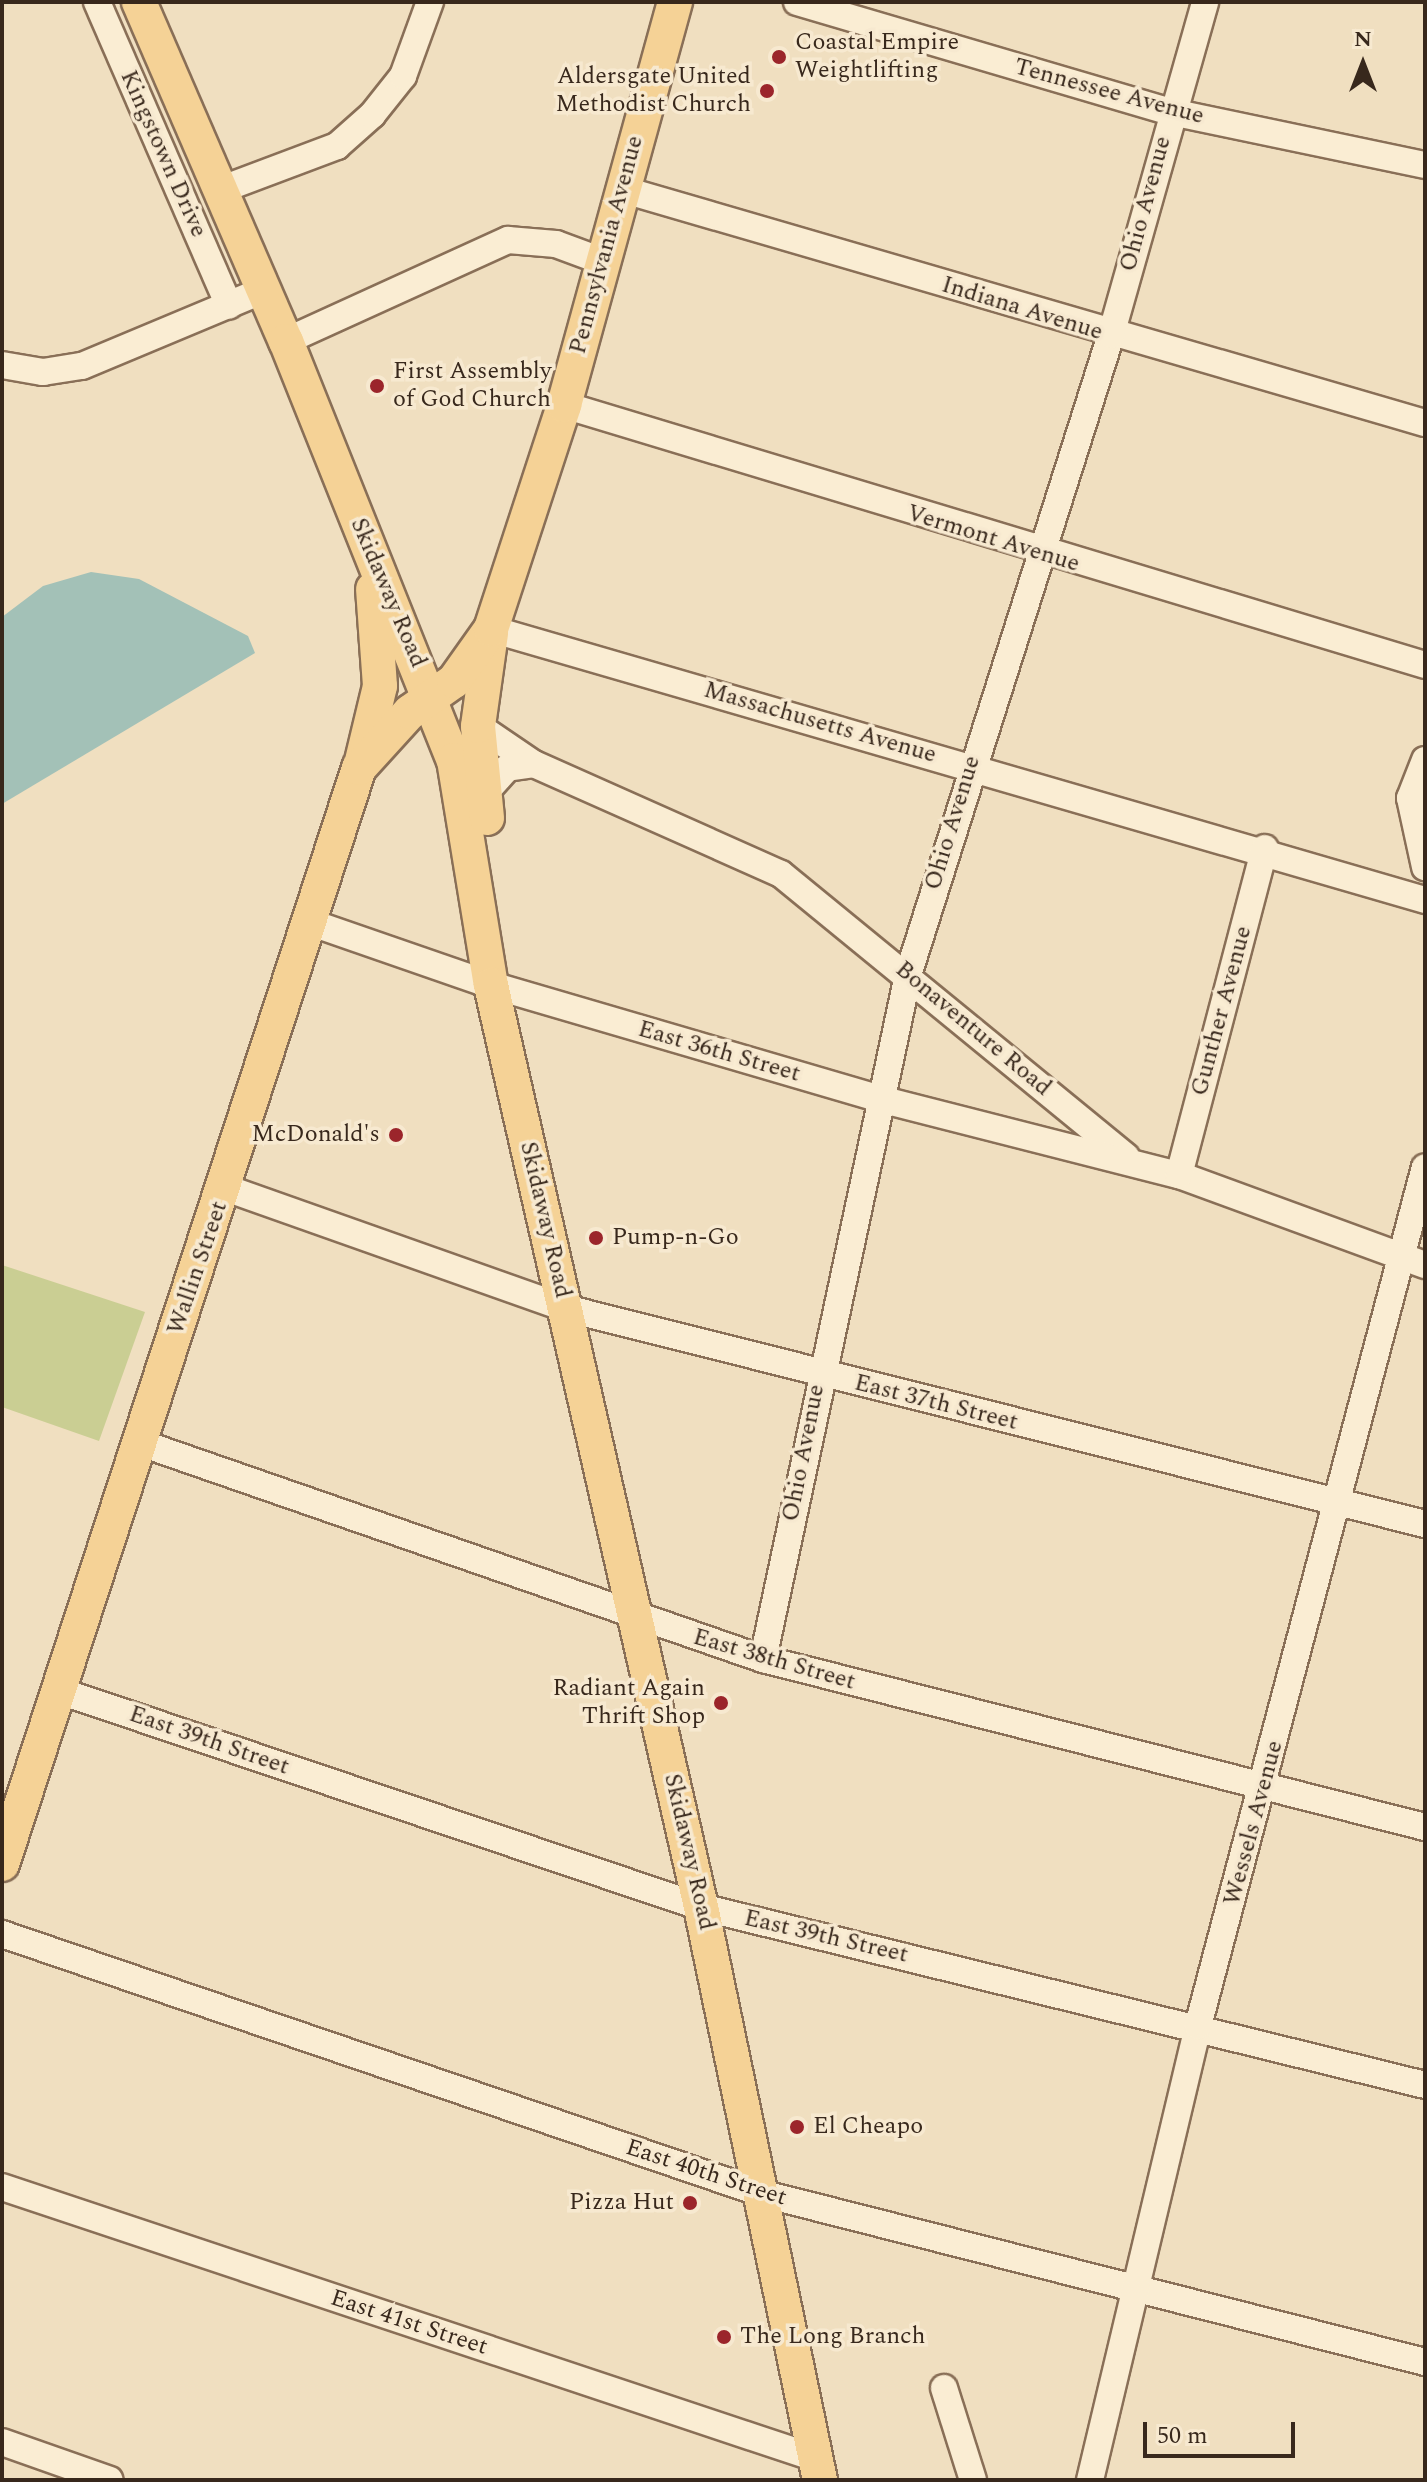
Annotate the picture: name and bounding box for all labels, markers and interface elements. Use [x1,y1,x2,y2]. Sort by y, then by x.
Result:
text: N [1354,23,1372,56]
north arrow [1323,24,1403,104]
place label: Coastal Empire Weightlifting [795,29,959,85]
marker: Coastal Empire Weightlifting [770,48,788,66]
street label: Tennessee Avenue [1011,53,1207,131]
place label: Aldersgate United Methodist Church [555,63,751,119]
street label: Kingstown Drive [113,66,213,242]
marker: Aldersgate United Methodist Church [758,82,776,100]
street label: Pennsylvania Avenue [564,133,650,357]
street label: Ohio Avenue [1114,133,1178,275]
street label: Indiana Avenue [938,271,1106,347]
place label: First Assembly of God Church [393,358,551,414]
marker: First Assembly of God Church [368,377,386,395]
street label: Vermont Avenue [903,499,1083,579]
street label: Skidaway Road [344,514,432,672]
street label: Massachusetts Avenue [700,676,940,770]
street label: Ohio Avenue [919,752,987,894]
street label: Gunther Avenue [1185,923,1259,1099]
street label: Bonaventure Road [889,955,1057,1103]
street label: East 36th Street [635,1015,803,1089]
place label: McDonald's [252,1121,380,1149]
marker: McDonald's [387,1126,405,1144]
street label: Skidaway Road [513,1139,577,1301]
street label: Wallin Street [162,1197,234,1339]
place label: Pump-n-Go [612,1224,739,1252]
marker: Pump-n-Go [587,1229,605,1247]
street label: East 37th Street [851,1369,1021,1437]
street label: Ohio Avenue [777,1382,831,1524]
street label: East 38th Street [690,1623,858,1697]
place label: Radiant Again Thrift Shop [552,1675,705,1731]
marker: Radiant Again Thrift Shop [712,1694,730,1712]
street label: East 39th Street [125,1700,293,1782]
street label: Wessels Avenue [1218,1737,1290,1909]
street label: Skidaway Road [657,1771,721,1933]
street label: East 39th Street [741,1904,911,1970]
place label: El Cheapo [813,2113,923,2141]
marker: El Cheapo [788,2118,806,2136]
street label: East 40th Street [622,2133,790,2213]
place label: Pizza Hut [569,2189,674,2217]
marker: Pizza Hut [681,2194,699,2212]
street label: East 41st Street [327,2284,491,2362]
place label: The Long Branch [740,2323,926,2351]
marker: The Long Branch [715,2328,733,2346]
scale bar [1147,2406,1299,2456]
text: 50 m [1157,2418,1208,2454]

